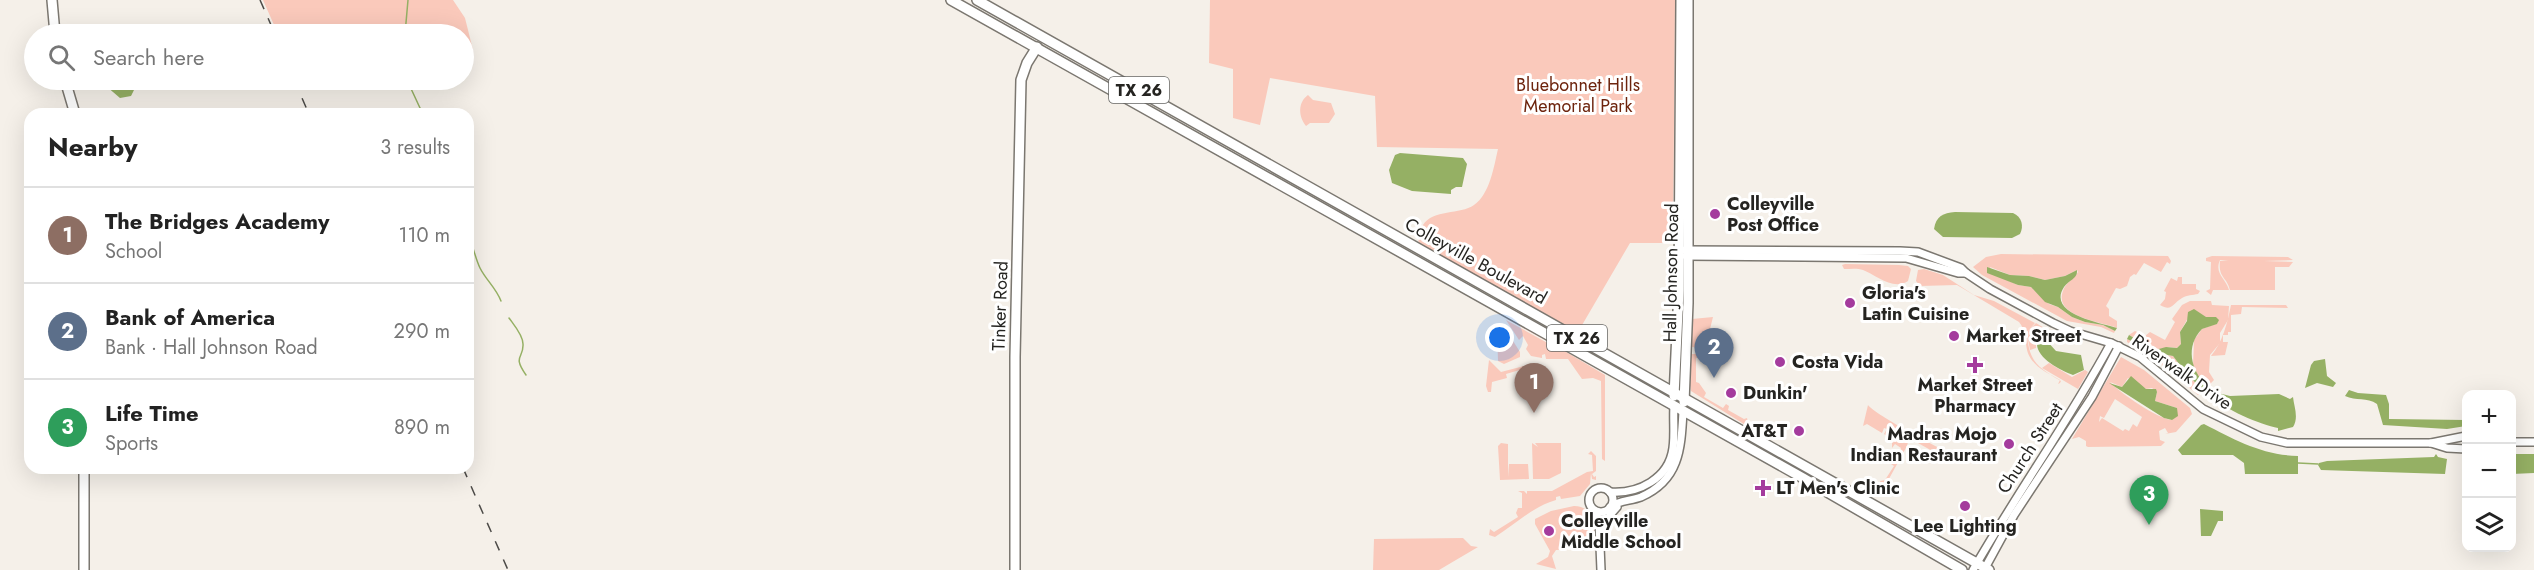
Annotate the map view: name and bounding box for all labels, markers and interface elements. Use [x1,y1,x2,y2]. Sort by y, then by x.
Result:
search box [24,24,474,90]
icon: search [45,41,78,74]
text: Search here [93,41,204,73]
park label: Bluebonnet Hills Memorial Park [1516,72,1640,119]
road number: TX 26 [1109,77,1169,103]
text: Nearby [48,128,137,166]
text: 3 results [380,133,450,162]
place label: Colleyville Post Office [1727,191,1819,238]
street label: Hall Johnson Road [1657,203,1685,343]
text: The Bridges Academy [105,205,330,237]
marker: Colleyville Post Office [1708,207,1722,221]
street label: Colleyville Boulevard [1400,211,1552,311]
text: 1 [62,221,73,250]
text: 110 m [398,221,450,250]
text: School [105,237,162,266]
street label: Tinker Road [985,261,1015,351]
place label: Gloria's Latin Cuisine [1862,280,1969,327]
marker: Gloria's Latin Cuisine [1843,296,1857,310]
text: Bank of America [105,301,275,333]
text: 2 [61,317,74,346]
text: 290 m [394,317,450,346]
your location [1485,323,1514,352]
place label: Market Street [1966,323,2081,349]
road number: TX 26 [1547,325,1607,351]
pin: 2 [1694,328,1734,378]
street label: Riverwalk Drive [2127,328,2237,416]
marker: Market Street [1947,329,1961,343]
text: Bank · Hall Johnson Road [105,333,318,362]
place label: Costa Vida [1792,349,1883,375]
marker: Costa Vida [1773,355,1787,369]
marker: Market Street Pharmacy [1968,358,1982,372]
pin: 1 [1514,364,1553,413]
place label: Market Street Pharmacy [1917,372,2033,419]
place label: Dunkin' [1743,380,1808,406]
marker: Dunkin' [1724,386,1738,400]
map controls [2462,390,2516,552]
button: + [2462,390,2516,444]
text: Life Time [105,397,199,429]
street label: Church Street [1991,397,2069,499]
text: 3 [61,413,74,442]
text: 890 m [394,413,450,442]
place label: AT&T [1740,418,1788,444]
place label: Madras Mojo Indian Restaurant [1850,421,1997,468]
marker: AT&T [1792,424,1806,438]
text: Sports [105,429,158,458]
marker: Madras Mojo Indian Restaurant [2002,437,2016,451]
button: − [2462,444,2516,498]
place label: LT Men's Clinic [1776,475,1900,501]
pin: 3 [2130,476,2168,525]
marker: LT Men's Clinic [1754,479,1772,497]
button: layers [2462,498,2516,552]
marker: Lee Lighting [1958,499,1972,513]
place label: Colleyville Middle School [1561,508,1681,555]
place label: Lee Lighting [1913,513,2017,539]
marker: Colleyville Middle School [1542,524,1556,538]

